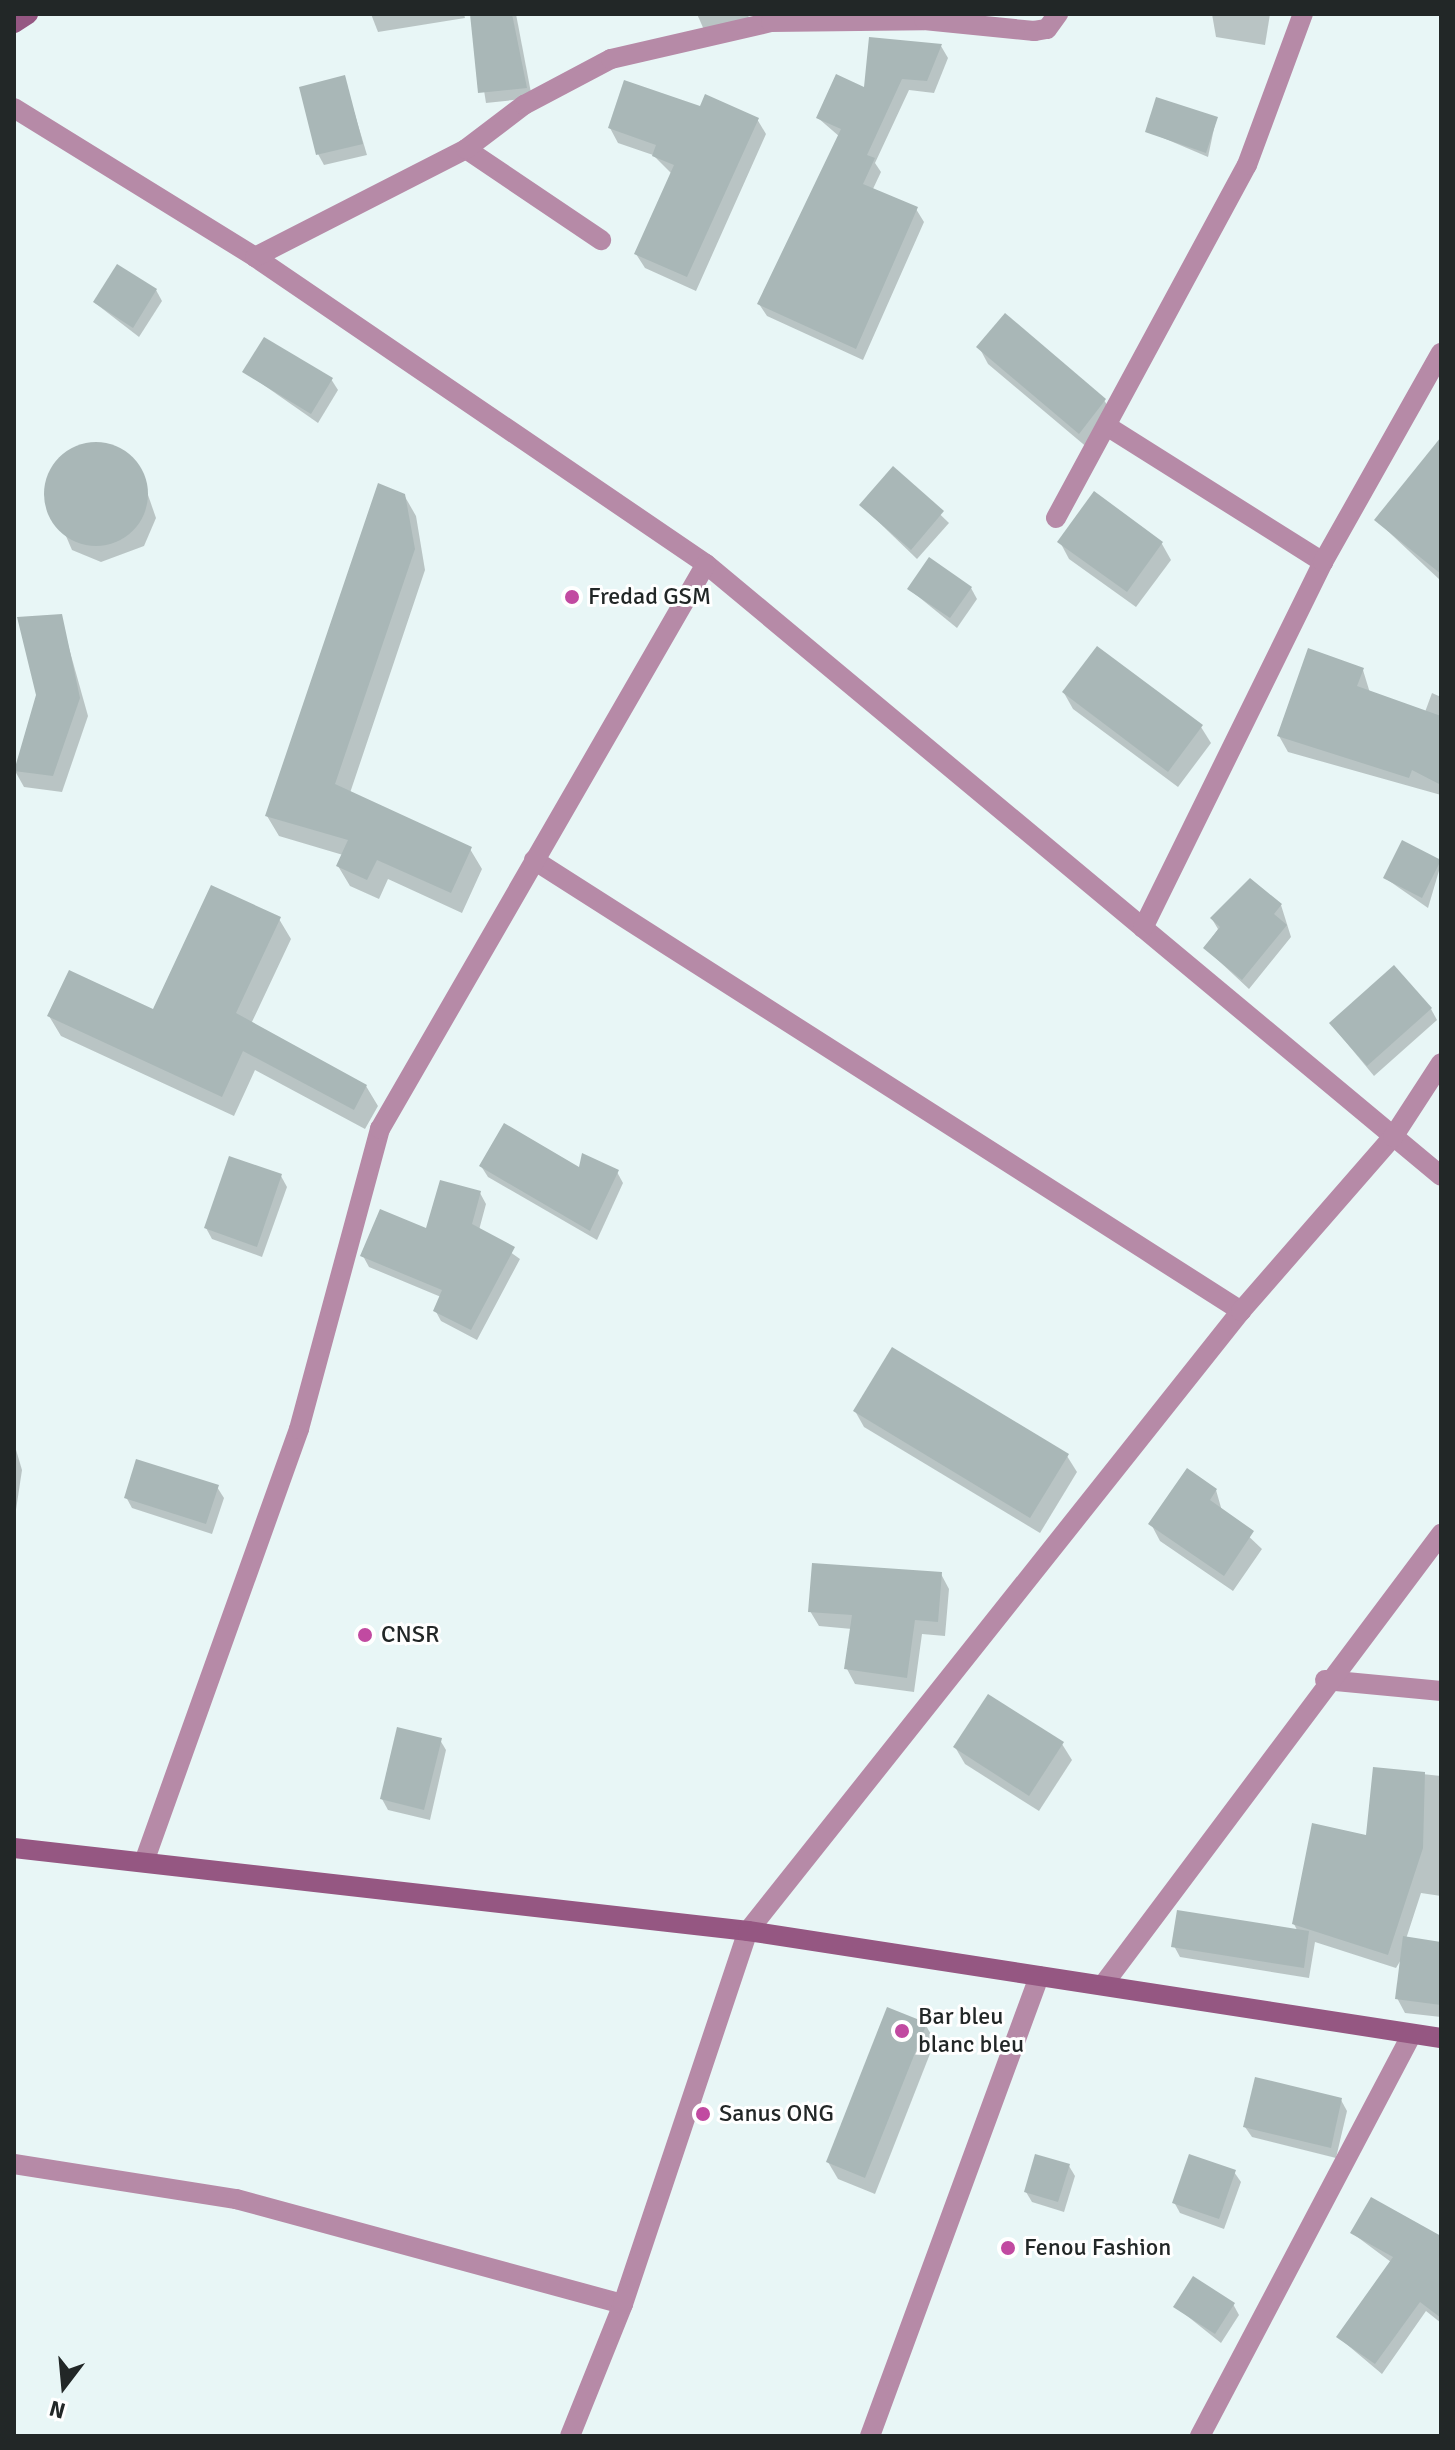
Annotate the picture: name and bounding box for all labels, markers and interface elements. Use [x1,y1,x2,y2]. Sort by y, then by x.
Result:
place label: Fredad GSM [588,583,711,611]
marker: Fredad GSM [563,588,581,606]
place label: CNSR [381,1621,440,1649]
marker: CNSR [356,1626,374,1644]
place label: Bar bleu blanc bleu [918,2003,1024,2059]
marker: Bar bleu blanc bleu [893,2022,911,2040]
place label: Sanus ONG [719,2100,834,2128]
marker: Sanus ONG [694,2105,712,2123]
place label: Fenou Fashion [1024,2234,1171,2262]
marker: Fenou Fashion [999,2239,1017,2257]
north arrow [24,2346,104,2426]
text: N [46,2394,68,2425]

